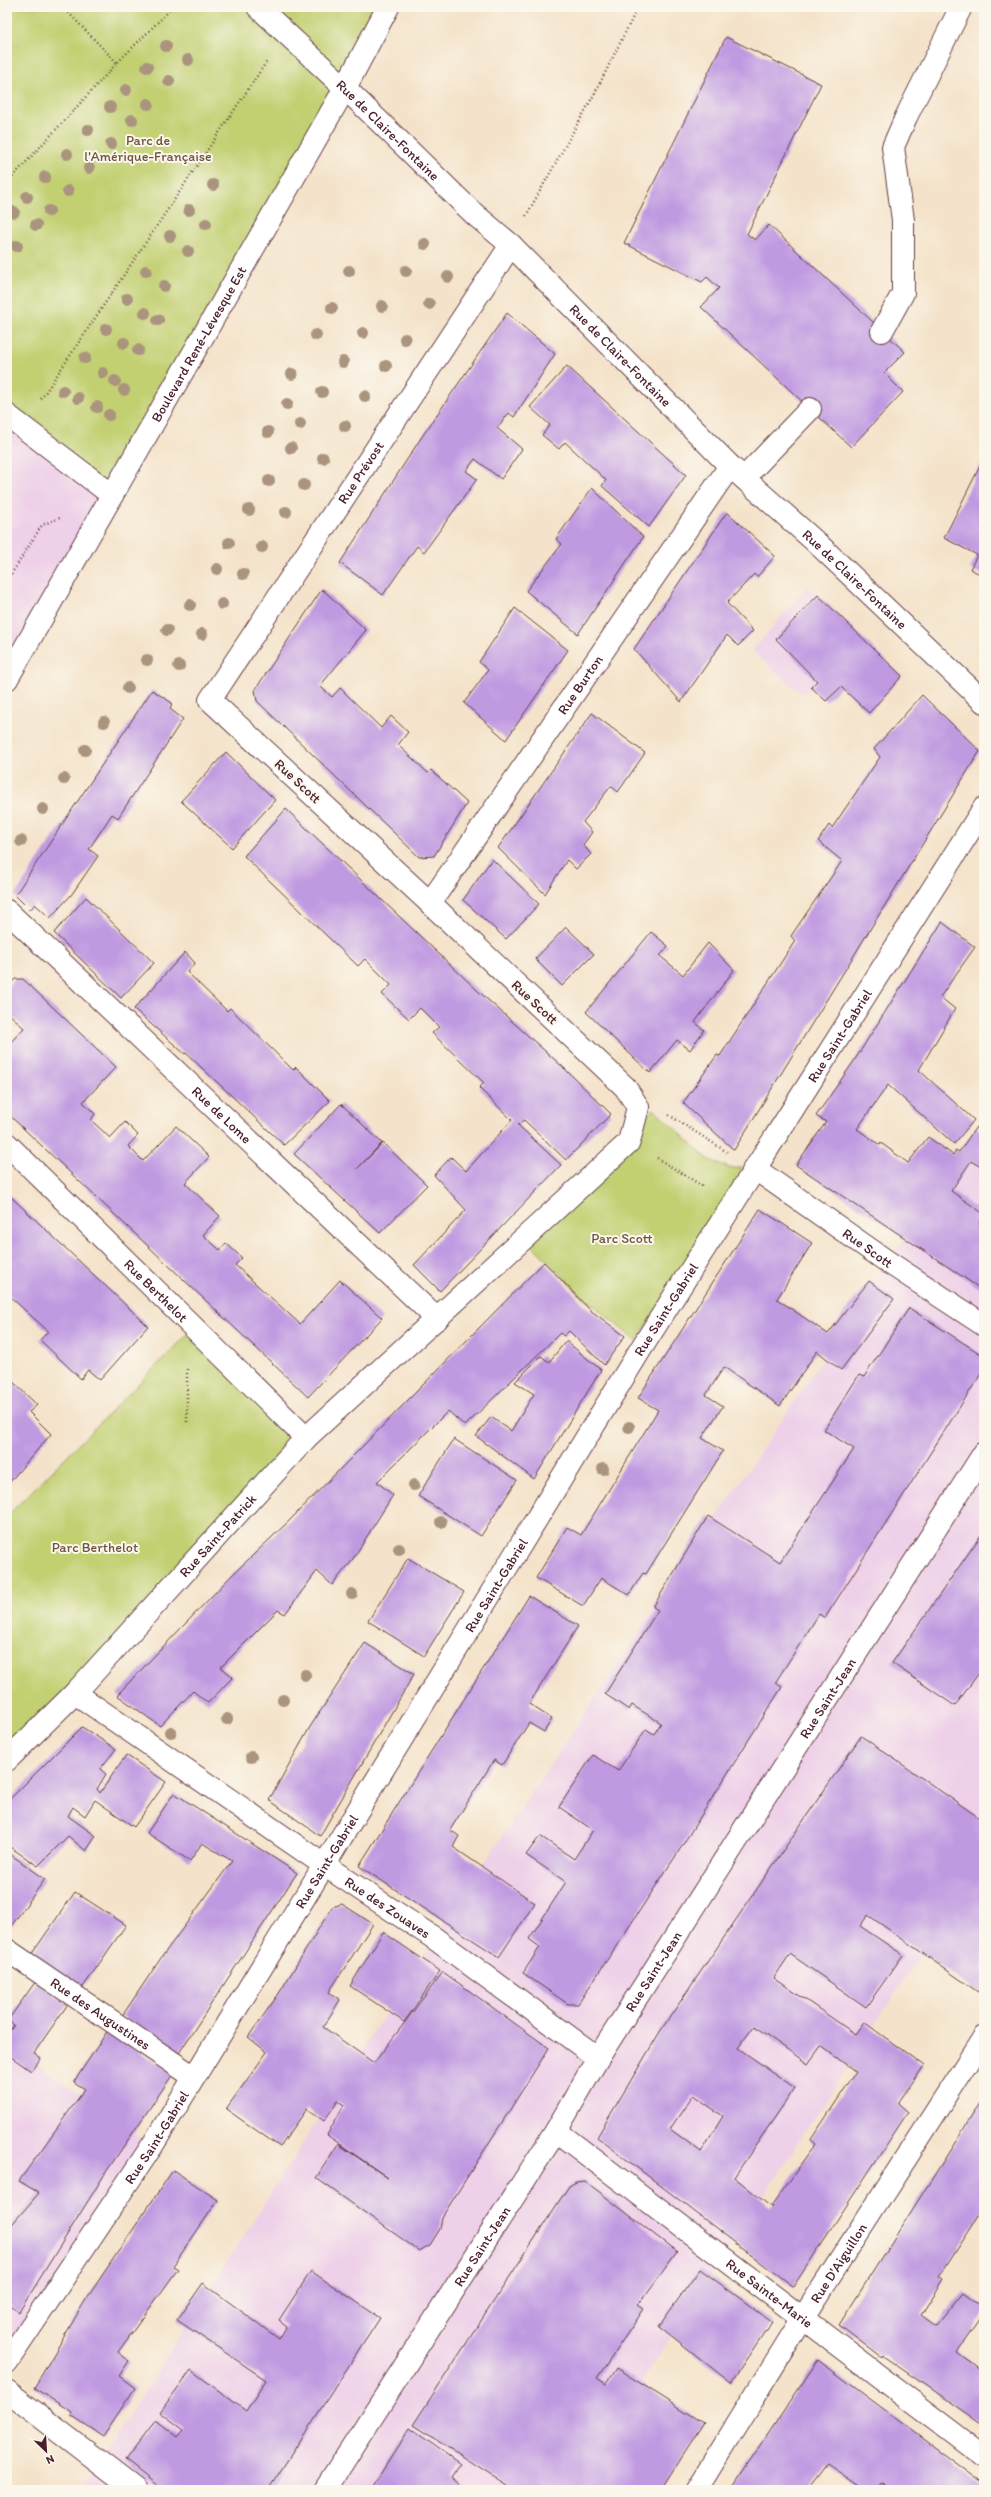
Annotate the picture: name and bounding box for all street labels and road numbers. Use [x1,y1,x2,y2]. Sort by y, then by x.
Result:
street label: Rue de Claire-Fontaine [333,76,443,185]
street label: Boulevard René-Lévesque Est [148,263,250,425]
street label: Rue de Claire-Fontaine [566,301,675,411]
street label: Rue Prévost [334,438,388,507]
street label: Rue de Claire-Fontaine [799,526,910,633]
street label: Rue Burton [554,652,607,718]
street label: Rue Scott [271,756,325,807]
street label: Rue Scott [508,977,562,1028]
street label: Rue Saint-Gabriel [804,986,876,1086]
street label: Rue de Lome [188,1083,255,1148]
street label: Rue Scott [839,1225,896,1272]
street label: Rue Berthelot [120,1256,191,1326]
street label: Rue Saint-Gabriel [630,1260,702,1359]
street label: Rue Saint-Patrick [176,1490,261,1581]
street label: Rue Saint-Gabriel [461,1535,532,1636]
street label: Rue Saint-Jean [796,1655,860,1742]
street label: Rue Saint-Gabriel [292,1811,362,1912]
street label: Rue des Zouaves [341,1873,433,1942]
street label: Rue Saint-Jean [622,1928,686,2015]
street label: Rue des Augustines [47,1974,153,2054]
street label: Rue Saint-Gabriel [121,2088,193,2187]
street label: Rue Saint-Jean [450,2203,515,2290]
street label: Rue D'Aiguillon [807,2220,871,2306]
street label: Rue Sainte-Marie [722,2255,816,2332]

